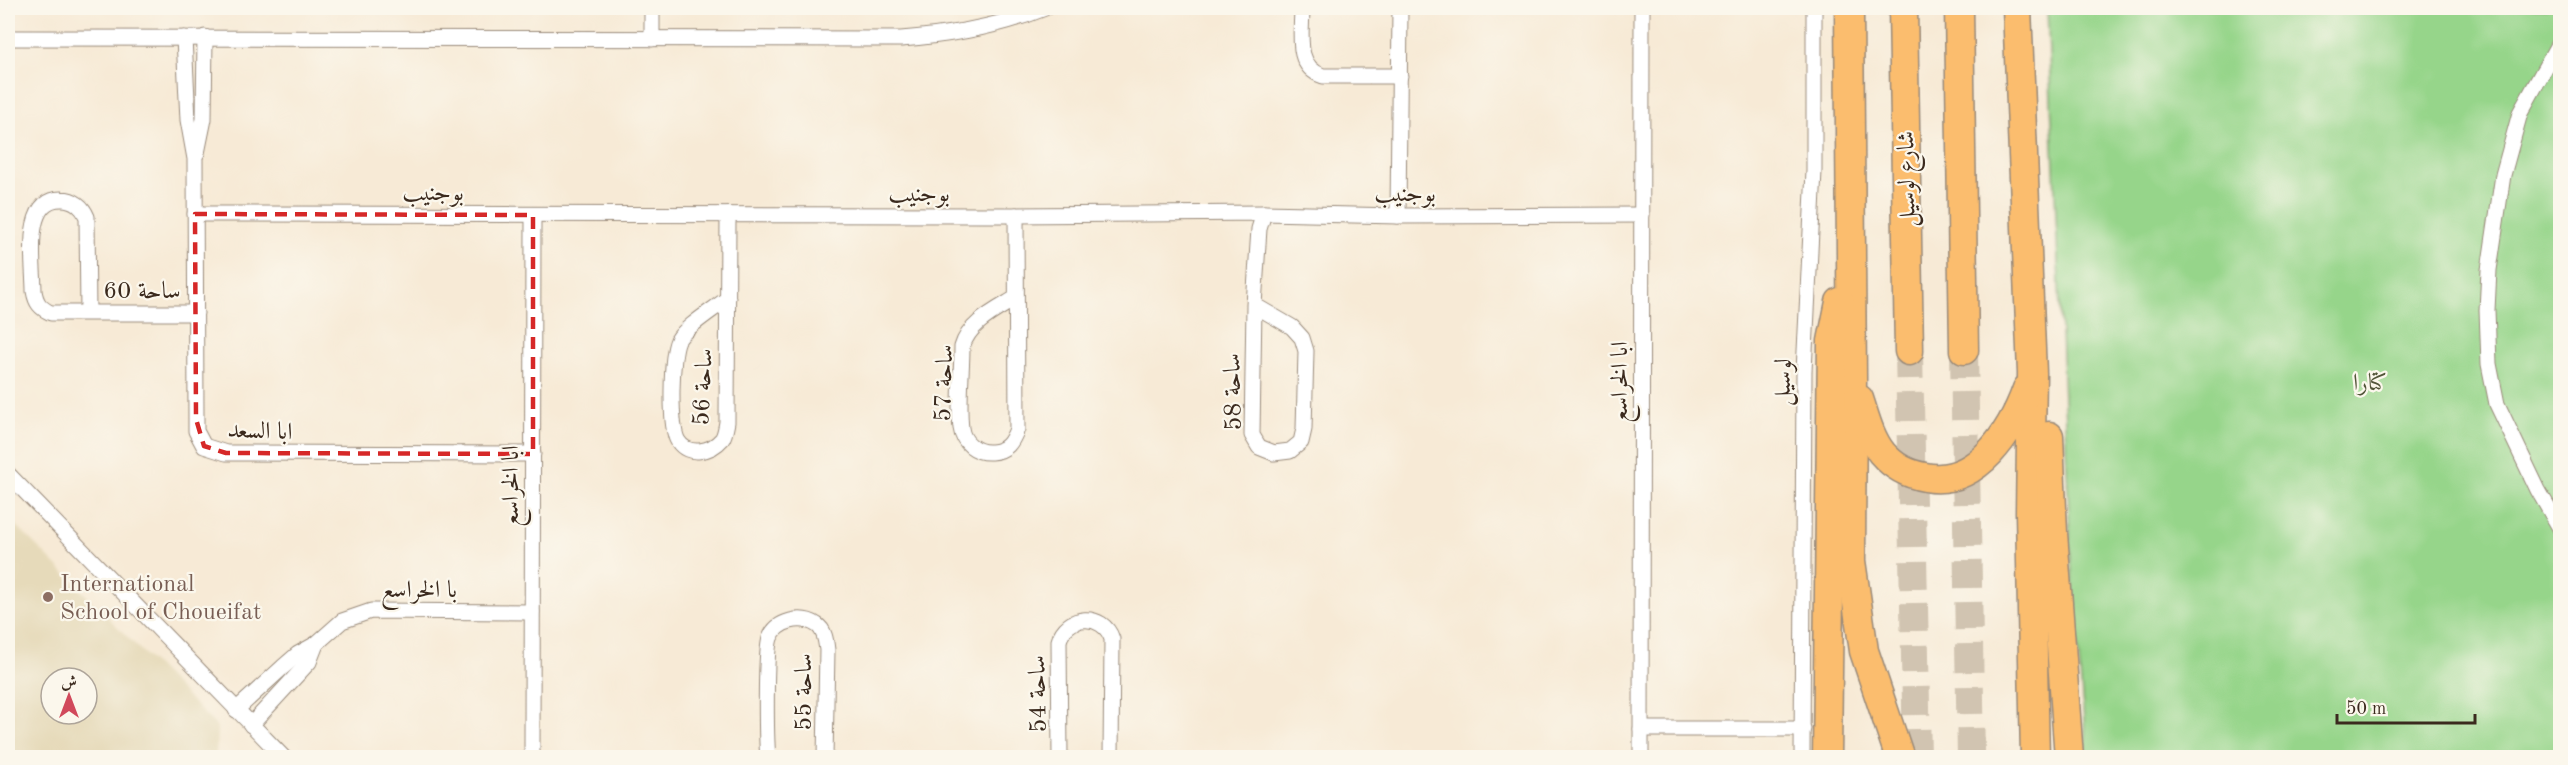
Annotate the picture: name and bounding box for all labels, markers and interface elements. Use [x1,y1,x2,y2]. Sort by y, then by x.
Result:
street label: شارع لوسيل [1895,131,1927,227]
street label: بوجنيب [402,182,464,208]
street label: بوجنيب [888,183,950,209]
street label: بوجنيب [1374,183,1436,209]
street label: ساحة 60 [103,280,181,304]
street label: ابا الخراسع [1609,341,1641,423]
street label: ساحة 57 [932,344,958,422]
street label: ساحة 56 [690,348,718,426]
street label: ساحة 58 [1221,353,1247,431]
street label: لوسيل [1771,358,1800,406]
park label: كتارا [2353,372,2387,396]
street label: ابا السعد [227,419,293,445]
street label: ابا الخراسع [500,445,532,527]
place label: International School of Choueifat [60,573,262,625]
street label: با الخراسع [381,579,457,611]
marker: International School of Choueifat [41,590,55,604]
street label: ساحة 55 [793,653,817,731]
street label: ساحة 54 [1026,655,1052,733]
north arrow [39,666,99,726]
text: ش [61,675,77,691]
scale bar [2337,687,2475,725]
text: 50 m [2346,700,2386,718]

